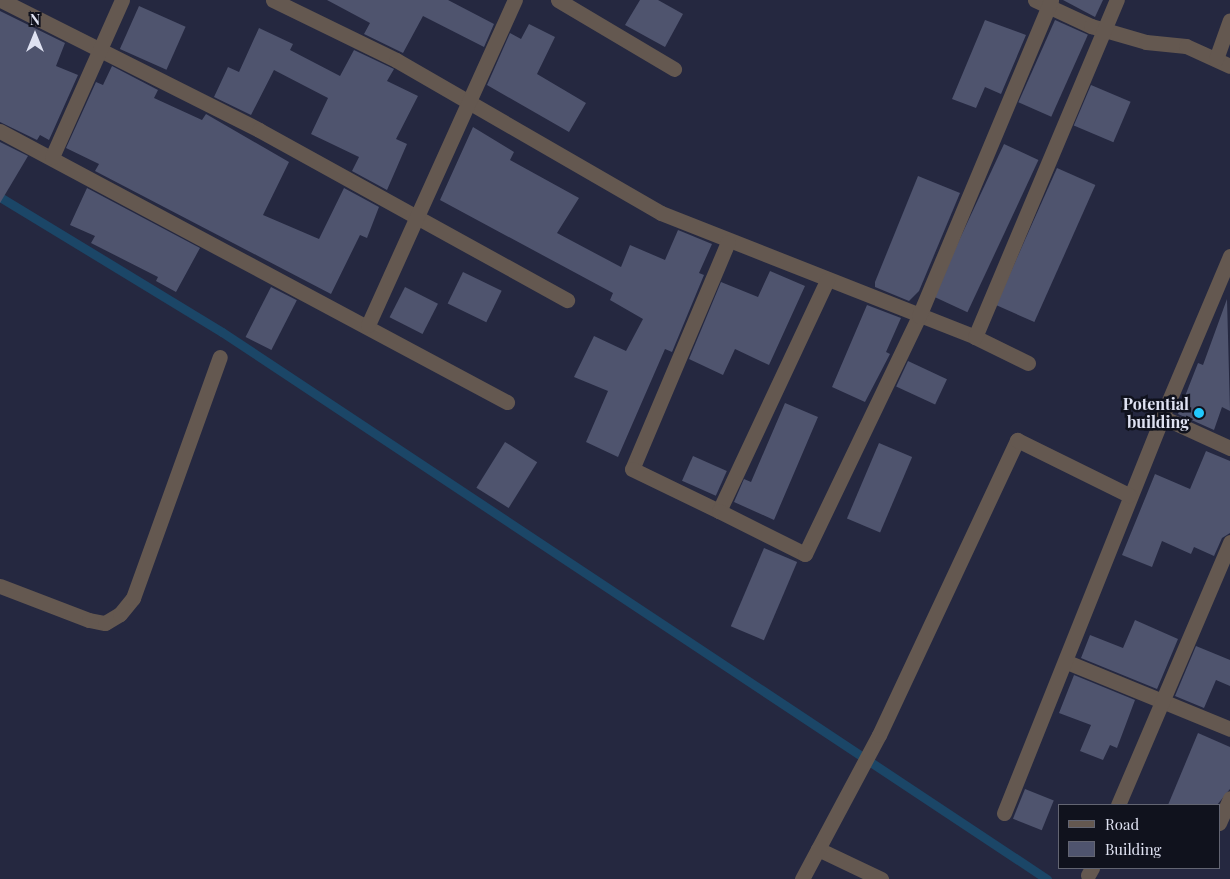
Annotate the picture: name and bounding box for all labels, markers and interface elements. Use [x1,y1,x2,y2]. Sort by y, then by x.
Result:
north arrow [10,10,60,60]
text: N [30,10,40,29]
place label: Potential building [1123,394,1189,432]
marker: Potential building [1193,407,1205,419]
legend [1058,804,1220,869]
text: Road [1105,814,1139,834]
text: Building [1105,839,1161,859]

